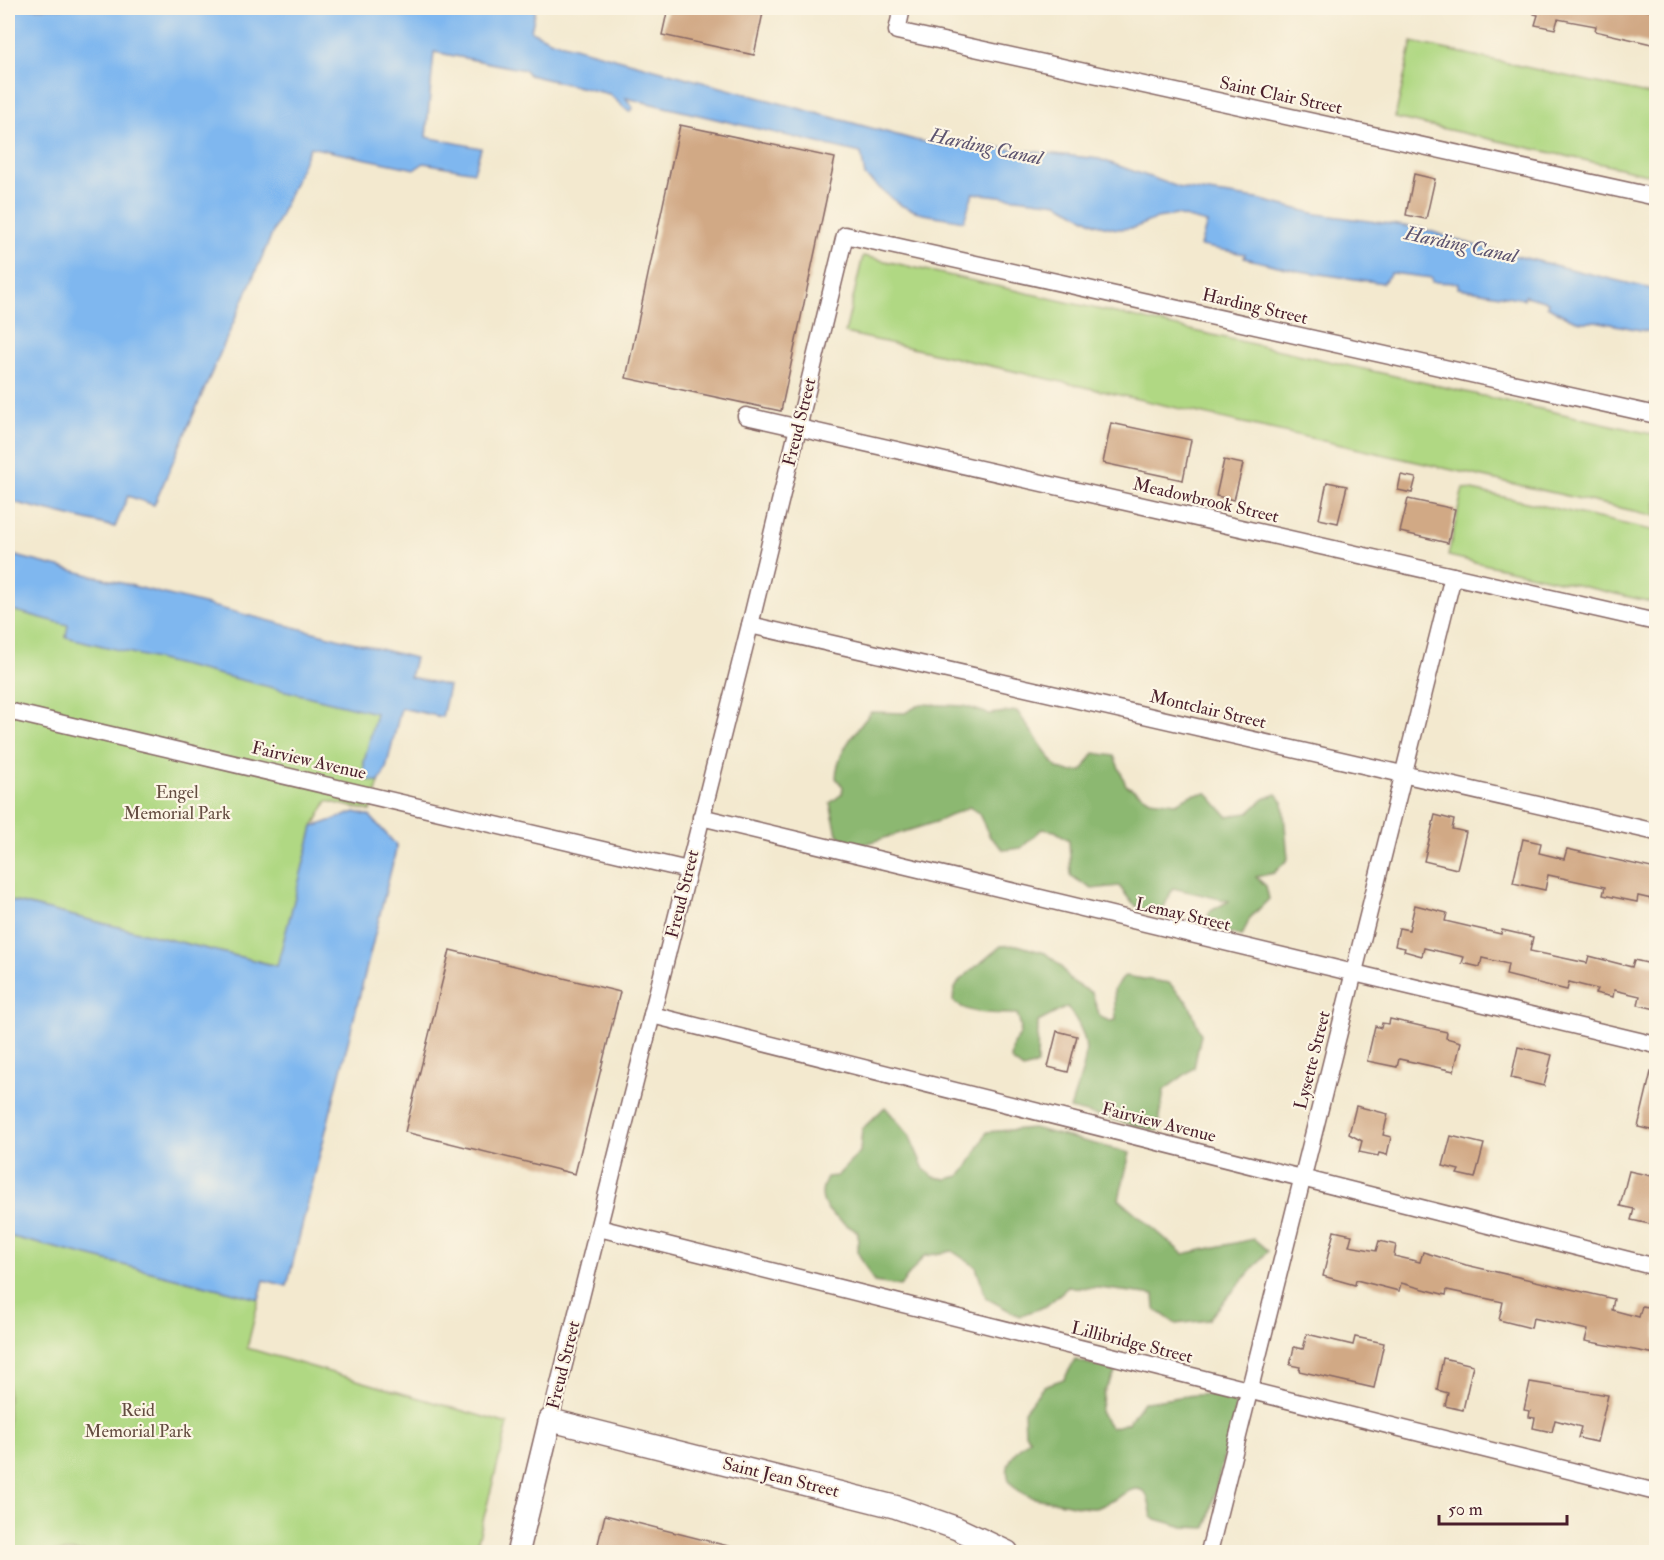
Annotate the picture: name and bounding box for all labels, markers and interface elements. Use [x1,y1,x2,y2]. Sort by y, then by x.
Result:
street label: Saint Clair Street [1217,71,1345,120]
water label: Harding Canal [926,122,1047,171]
water label: Harding Canal [1401,220,1522,269]
street label: Harding Street [1200,283,1310,330]
street label: Freud Street [777,375,822,469]
street label: Meadowbrook Street [1131,473,1281,528]
street label: Montclair Street [1148,685,1268,734]
street label: Fairview Avenue [249,736,369,785]
park label: Engel Memorial Park [123,781,231,825]
street label: Freud Street [660,847,705,941]
street label: Lemay Street [1133,892,1233,937]
street label: Lysette Street [1289,1008,1336,1112]
street label: Fairview Avenue [1099,1097,1219,1148]
street label: Lillibridge Street [1069,1316,1195,1369]
street label: Freud Street [541,1318,586,1412]
park label: Reid Memorial Park [84,1399,192,1443]
street label: Saint Jean Street [720,1452,842,1503]
scale bar [1439,1488,1566,1526]
text: 50 m [1448,1498,1483,1521]

